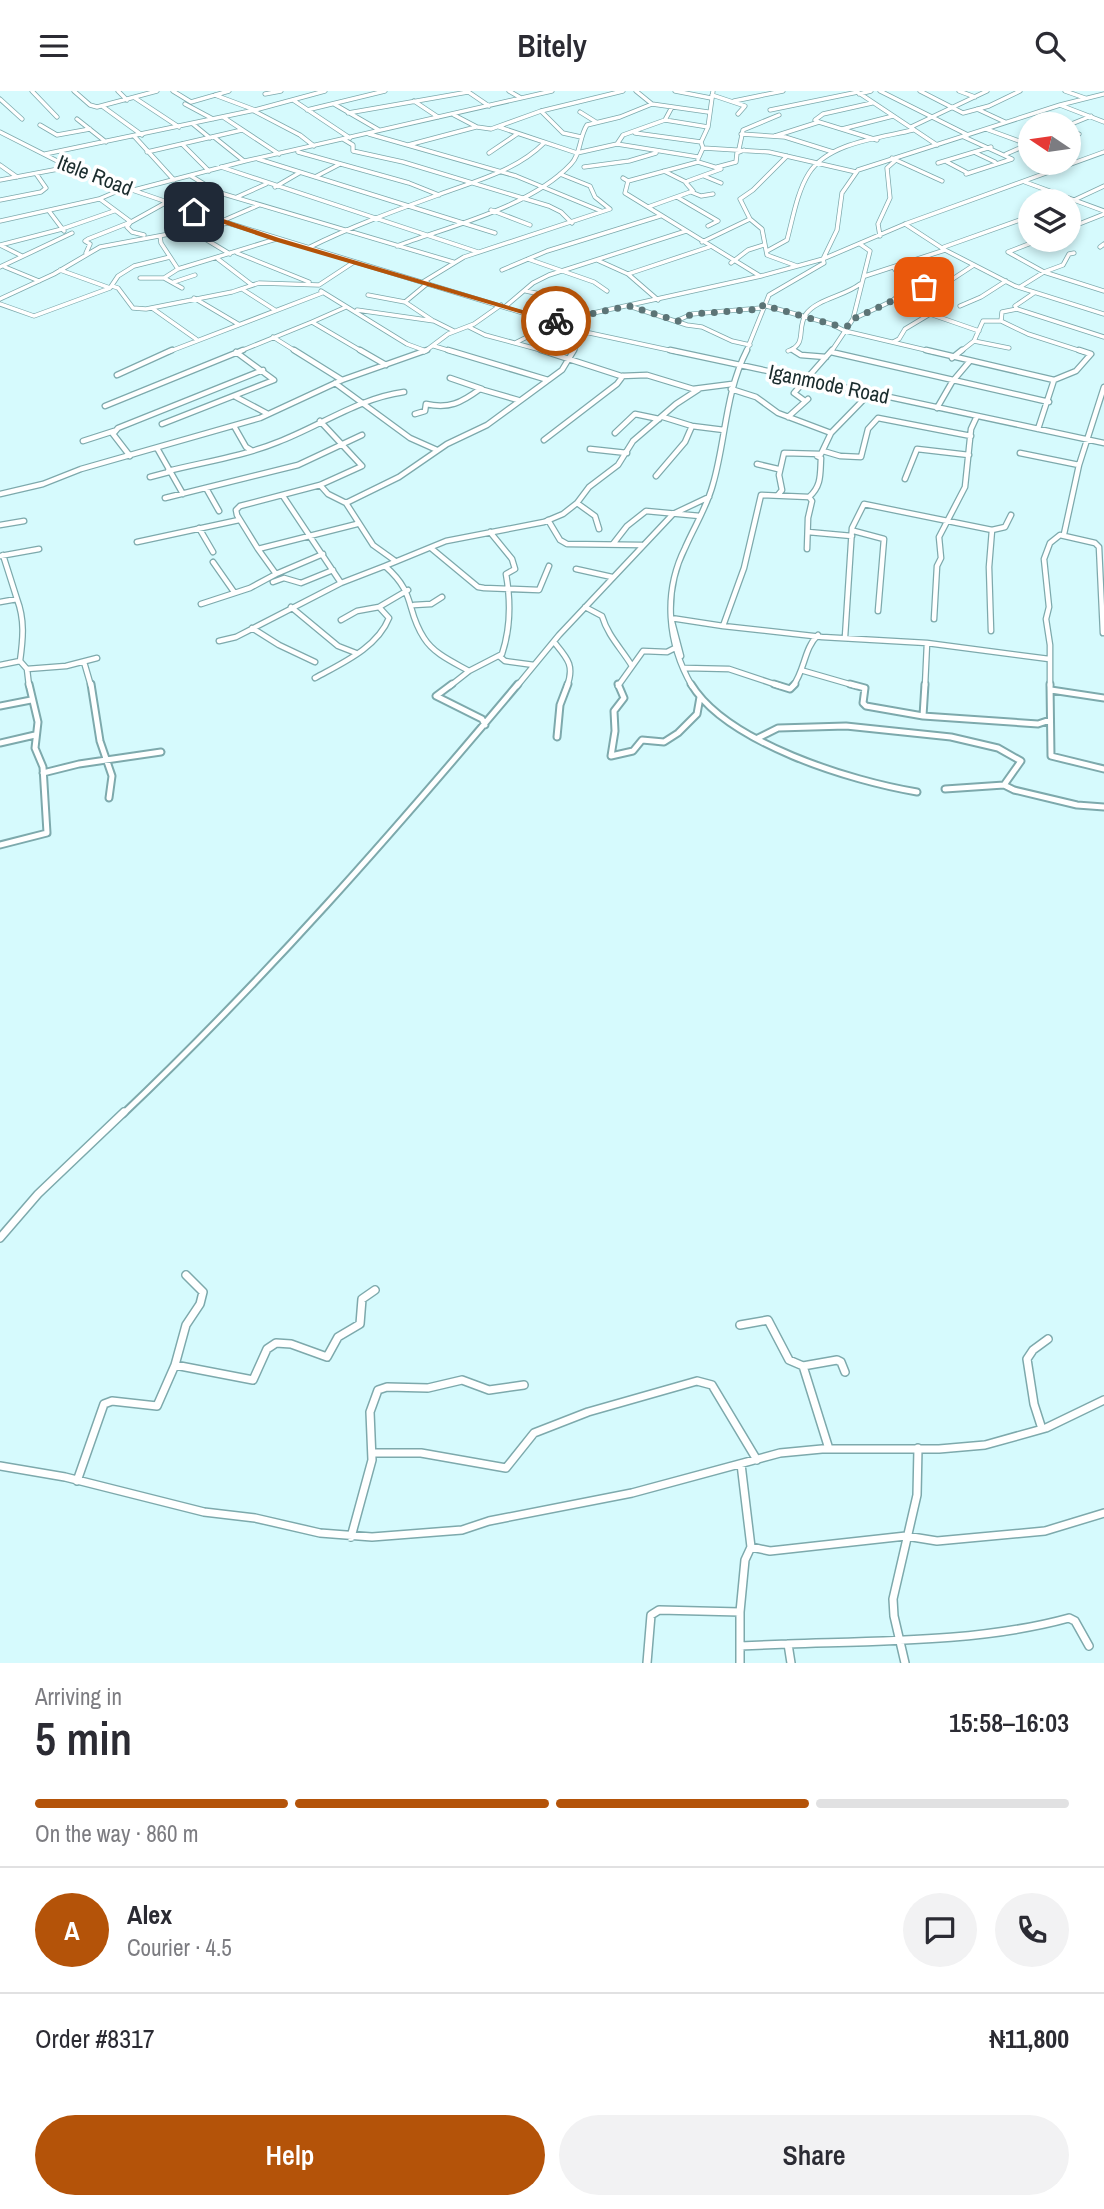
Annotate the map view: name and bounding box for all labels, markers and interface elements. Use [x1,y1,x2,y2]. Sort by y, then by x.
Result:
text: Bitely [517,24,587,67]
icon: menu [35,27,73,65]
icon: search [1031,27,1069,65]
north arrow [1018,112,1082,175]
map controls [1018,112,1081,252]
street label: Itele Road [53,147,137,203]
pin [164,182,224,242]
button: layers [1018,189,1081,252]
icon: home [175,193,213,231]
pin [894,257,954,317]
icon: bag [905,268,943,306]
courier [521,286,591,356]
icon: bike [537,302,575,340]
street label: Iganmode Road [766,357,892,411]
text: Arriving in [35,1681,122,1712]
text: 15:58–16:03 [949,1705,1069,1740]
text: 5 min [35,1707,132,1769]
text: On the way · 860 m [35,1818,199,1849]
button: chat [903,1893,977,1967]
button: phone [995,1893,1069,1967]
text: Alex [127,1897,172,1932]
text: A [64,1913,80,1948]
text: Courier · 4.5 [127,1932,232,1963]
text: Order #8317 [35,2021,155,2056]
text: ₦11,800 [990,2021,1069,2056]
button: Help [35,2115,545,2195]
button: Share [559,2115,1069,2195]

